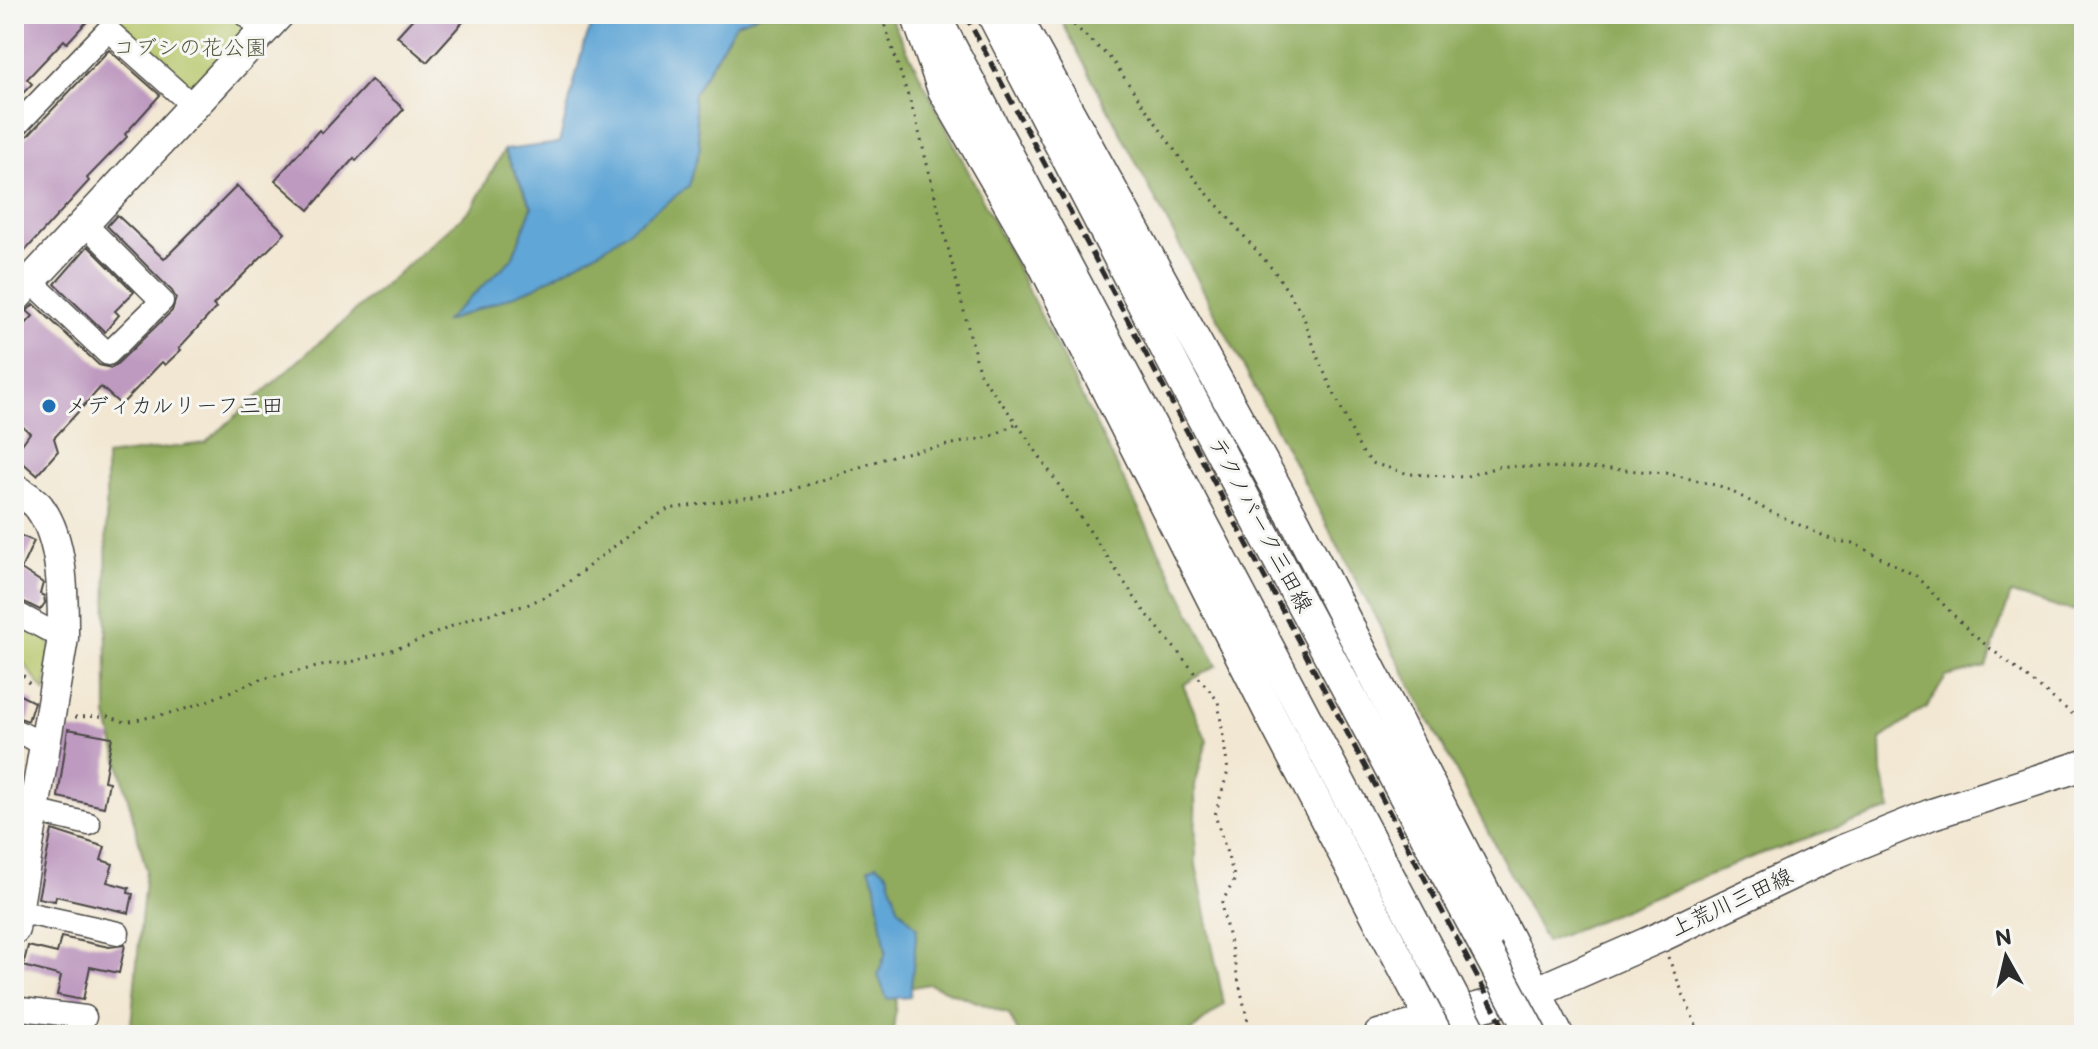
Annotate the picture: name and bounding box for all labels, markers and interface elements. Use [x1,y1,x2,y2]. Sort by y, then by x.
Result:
park label: コブシの花公園 [113,35,267,62]
place label: メディカルリーフ三田 [65,393,283,420]
marker: メディカルリーフ三田 [40,397,58,415]
street label: テクノパーク三田線 [1202,433,1318,617]
street label: 上荒川三田線 [1666,863,1798,943]
north arrow [1966,917,2046,997]
text: N [1993,924,2013,953]

